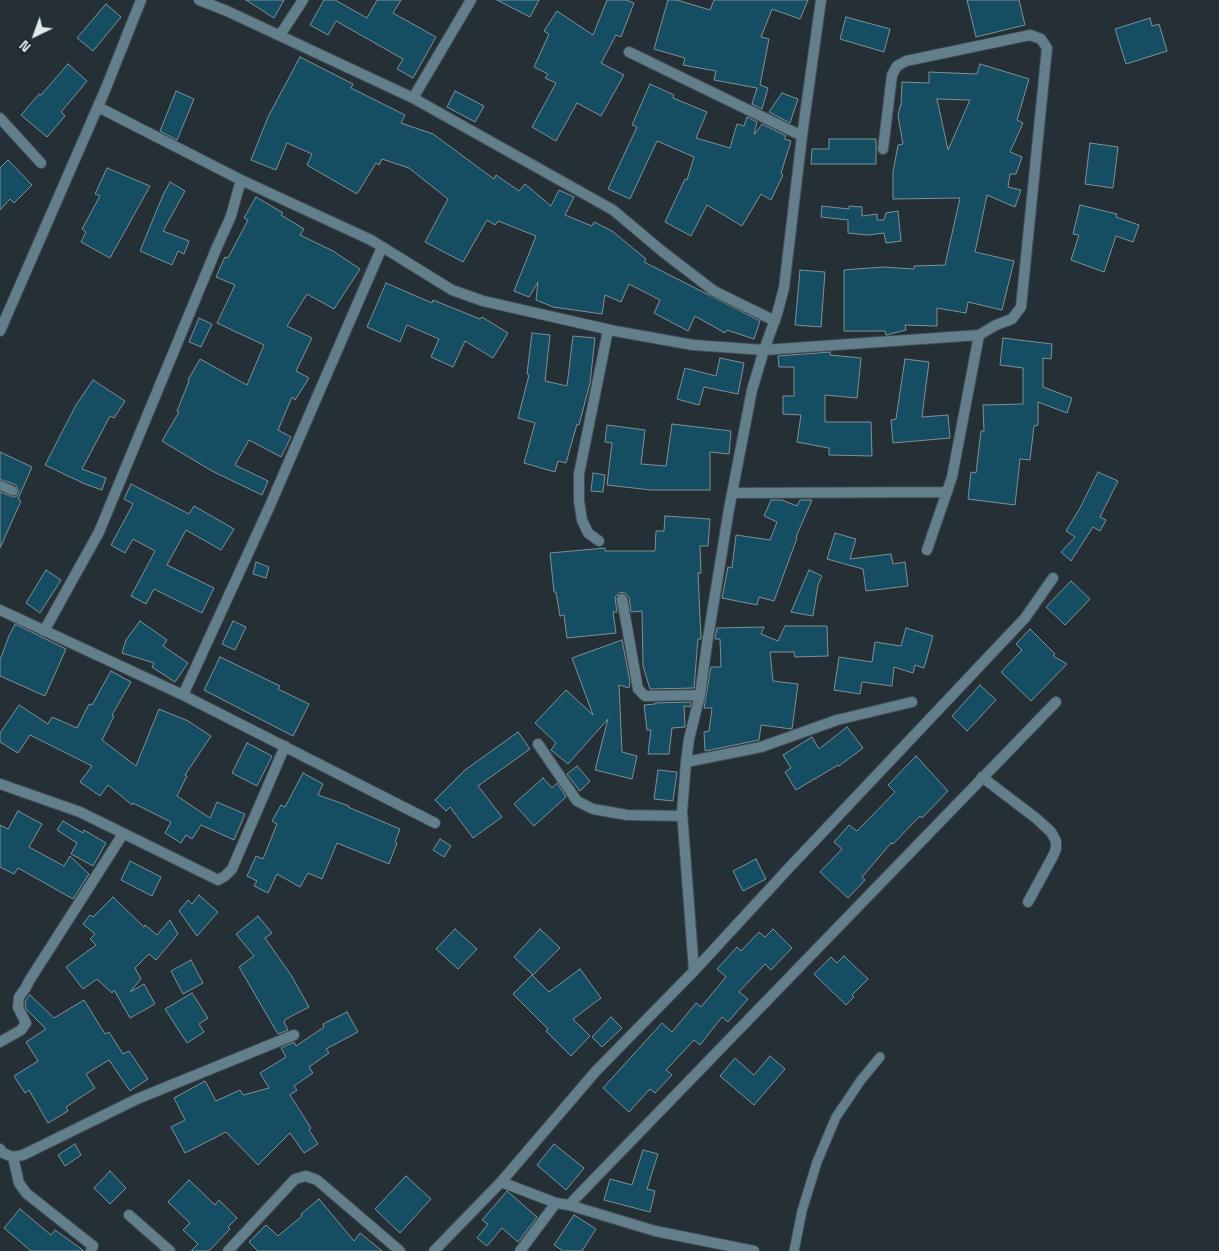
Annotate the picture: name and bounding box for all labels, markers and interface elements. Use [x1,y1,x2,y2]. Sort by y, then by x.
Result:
north arrow [10,10,60,60]
text: N [15,36,34,56]

